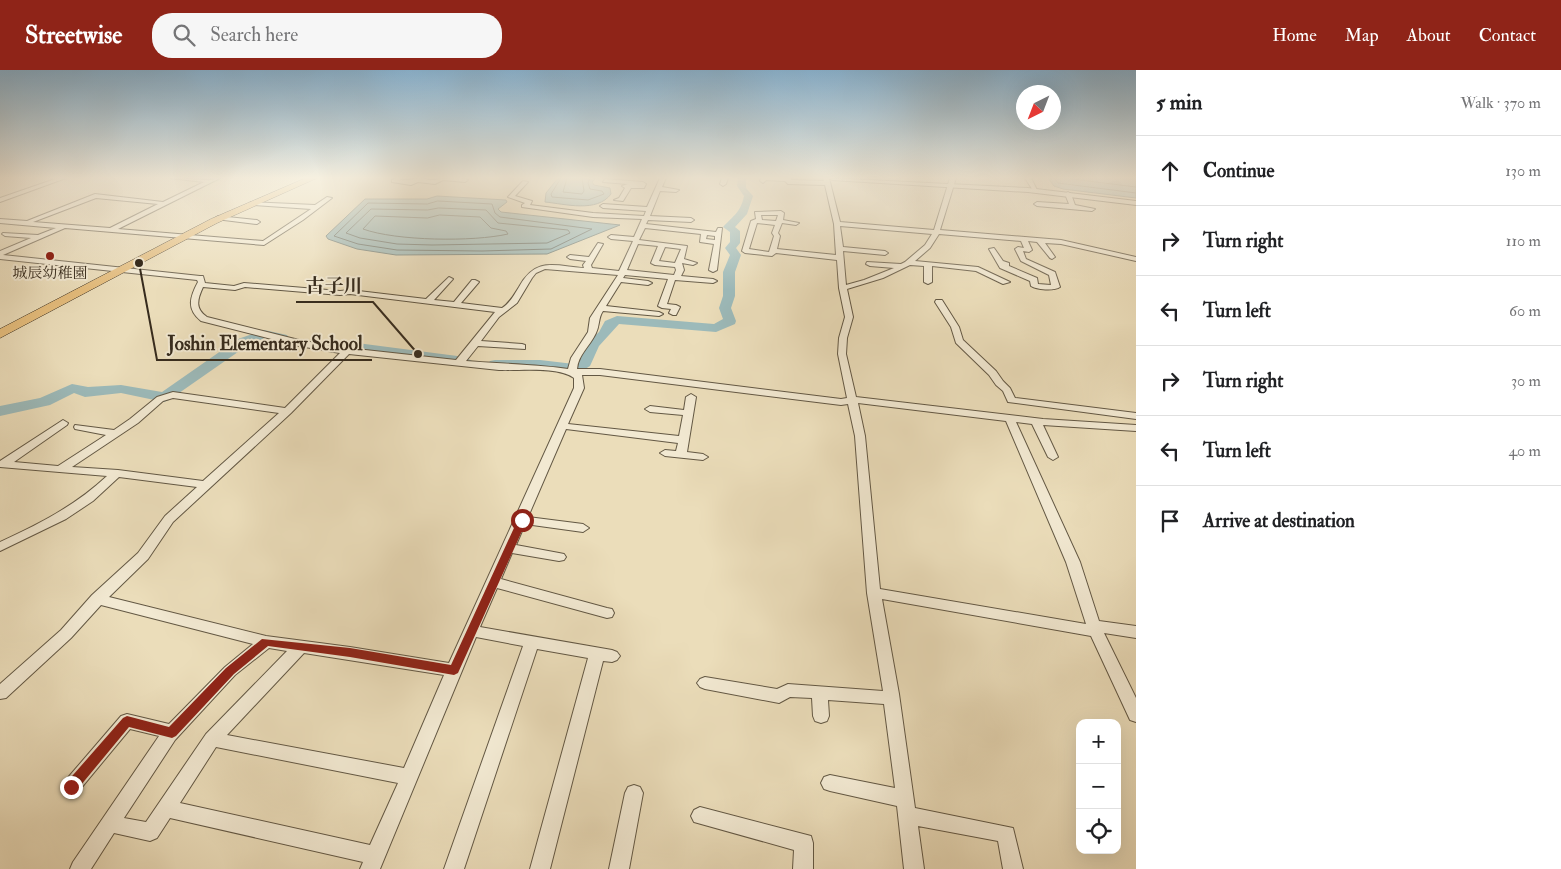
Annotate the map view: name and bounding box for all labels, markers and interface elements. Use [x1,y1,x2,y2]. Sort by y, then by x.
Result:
search box [152,13,502,58]
text: Streetwise [25,20,122,51]
icon: search [170,21,198,49]
text: Search here [210,23,298,47]
text: Home [1272,24,1317,47]
text: Map [1345,24,1379,47]
text: About [1407,24,1451,47]
text: Contact [1479,24,1536,47]
north arrow [1016,85,1061,130]
text: 5 min [1156,89,1202,116]
text: Walk · 370 m [1460,93,1541,113]
icon: ahead [1156,157,1184,185]
text: Continue [1203,159,1274,183]
text: 130 m [1505,161,1541,181]
icon: right [1156,227,1184,255]
text: Turn right [1203,229,1283,253]
text: 110 m [1506,231,1541,251]
marker: 城辰幼稚園 [44,250,56,262]
place label: 城辰幼稚園 [12,264,88,283]
callout: 古子川 [296,268,373,302]
text: 古子川 [305,274,363,298]
icon: left [1156,297,1184,325]
text: Turn left [1203,299,1271,323]
text: 60 m [1509,301,1541,321]
callout: Joshin Elementary School [157,326,372,360]
text: Joshin Elementary School [166,332,363,357]
icon: right [1156,367,1184,395]
text: Turn right [1203,369,1283,393]
text: 30 m [1511,371,1541,391]
icon: left [1156,437,1184,465]
text: Turn left [1203,439,1271,463]
text: 40 m [1508,441,1541,461]
icon: arrive [1156,507,1184,535]
route start [511,509,534,532]
text: Arrive at destination [1203,509,1355,533]
map controls [1076,719,1121,854]
button: + [1076,719,1121,764]
button: − [1076,764,1121,809]
route end [60,776,83,799]
button: locate [1076,809,1121,854]

